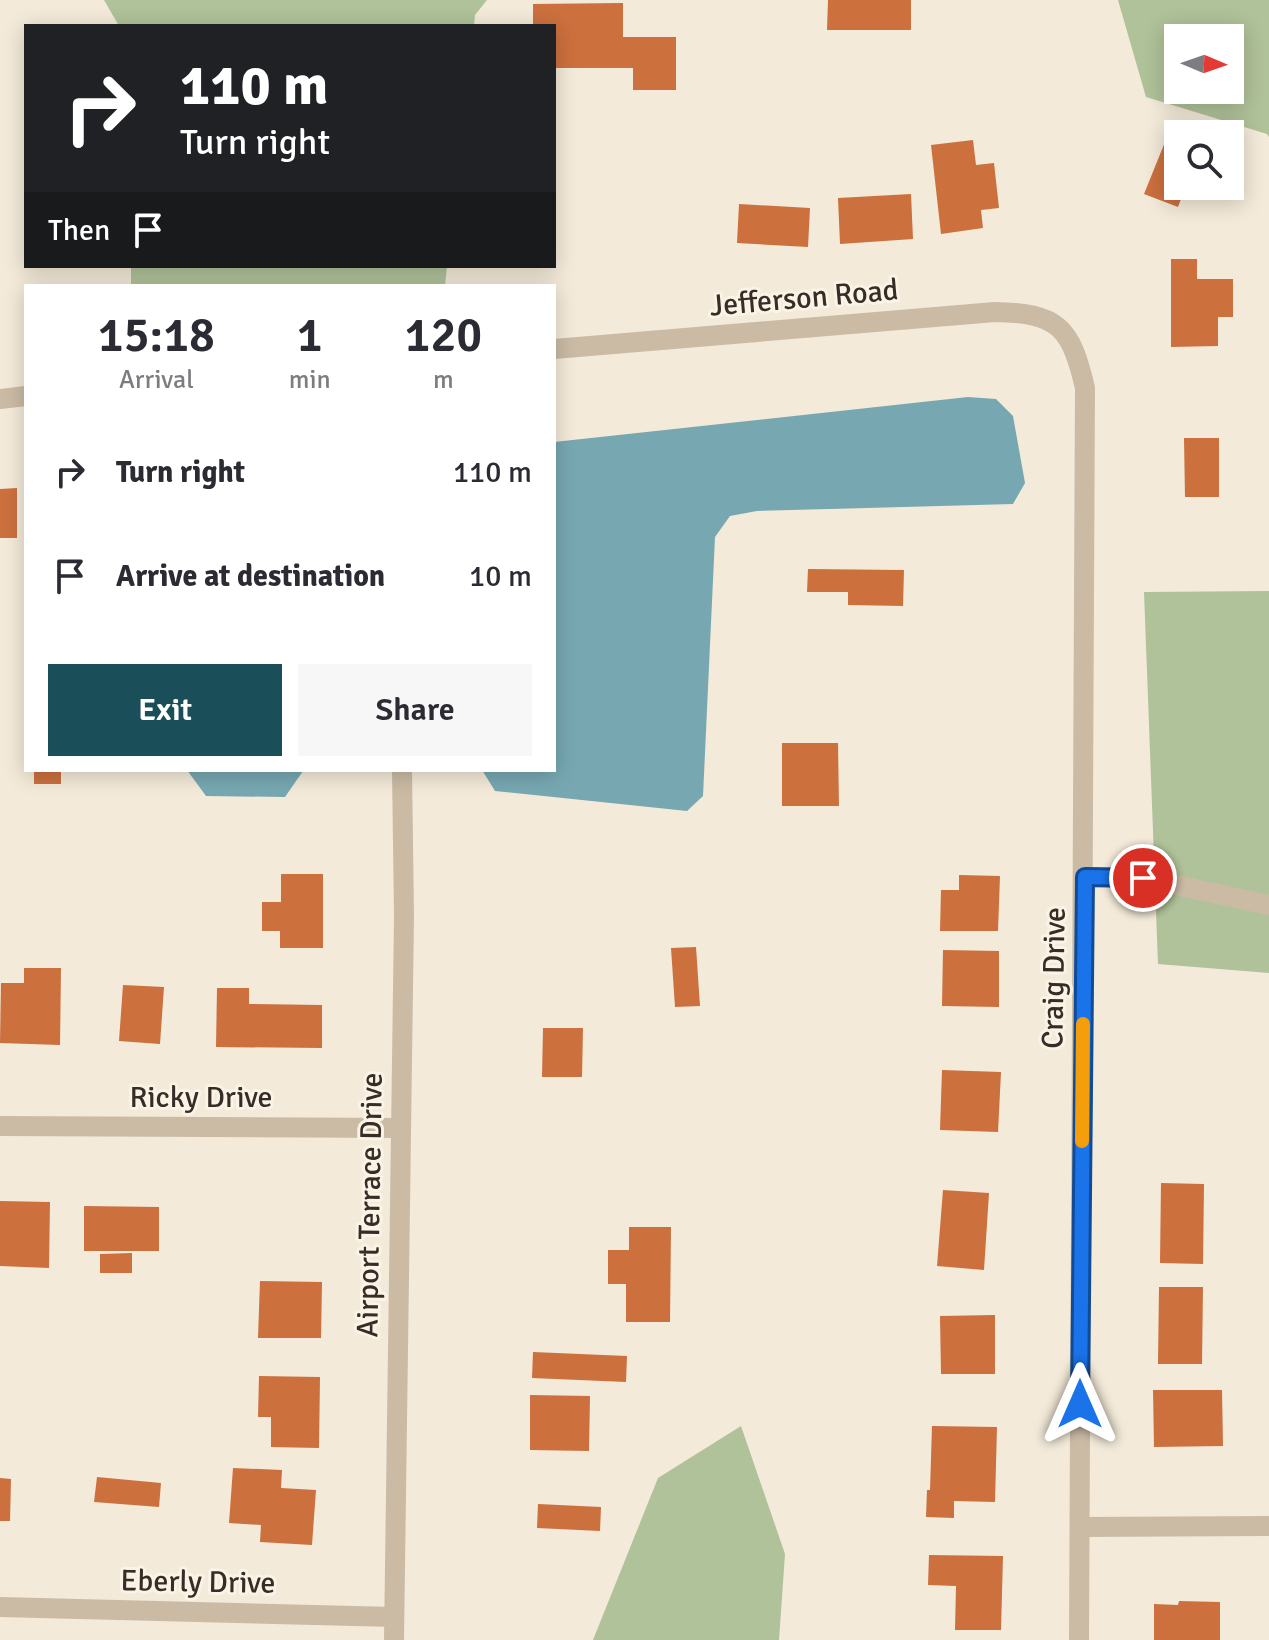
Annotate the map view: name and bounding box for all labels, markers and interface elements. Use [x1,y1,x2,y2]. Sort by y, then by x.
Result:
north arrow [1164,24,1244,104]
map controls [1164,24,1244,200]
text: 110 m [180,51,328,120]
icon: right [48,56,152,160]
text: Turn right [180,120,330,165]
button: search [1164,120,1244,200]
icon: arrive [126,208,170,252]
text: Then [48,212,110,249]
street label: Jefferson Road [708,271,900,325]
text: 15:18 [98,306,215,365]
text: 1 [297,306,323,365]
text: 120 [404,306,482,365]
text: Arrival [119,364,194,396]
text: min [289,364,331,396]
text: m [433,364,454,396]
icon: right [48,450,92,494]
text: Turn right [116,454,245,491]
text: 110 m [453,454,532,491]
icon: arrive [48,554,92,598]
text: Arrive at destination [116,558,385,595]
text: 10 m [469,558,532,595]
button: Exit [48,664,282,756]
button: Share [298,664,532,756]
pin [1109,844,1177,912]
icon: arrive [1121,856,1165,900]
street label: Craig Drive [1034,907,1074,1049]
street label: Airport Terrace Drive [349,1072,391,1338]
street label: Ricky Drive [129,1079,273,1116]
position arrow [1038,1362,1122,1446]
street label: Eberly Drive [120,1562,276,1602]

